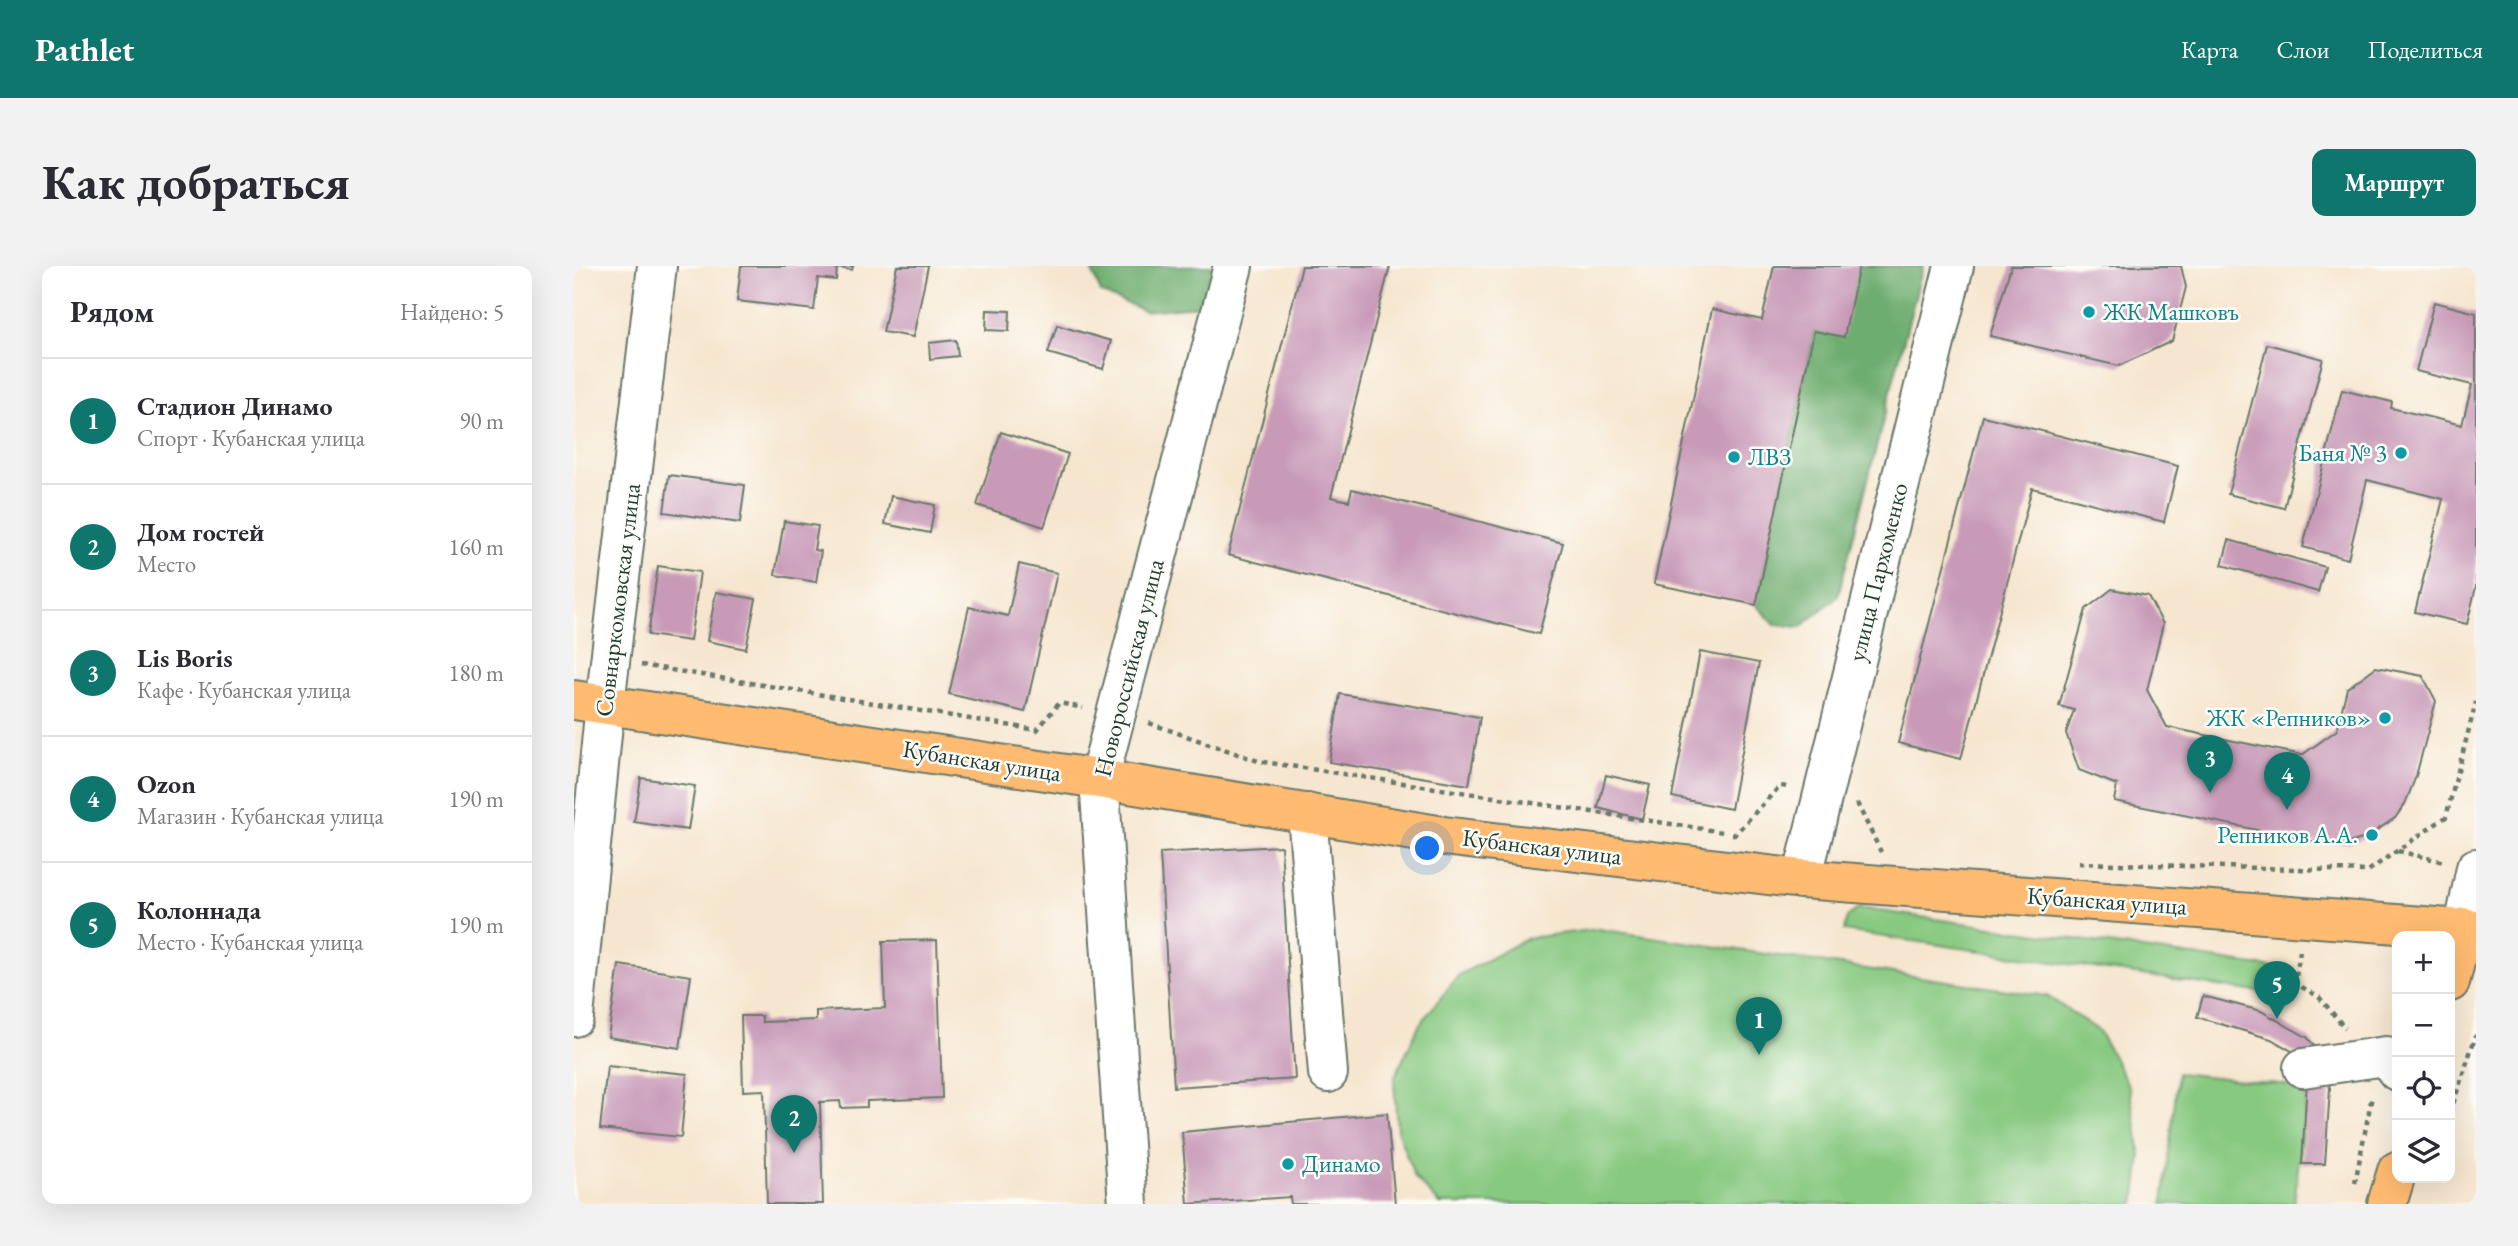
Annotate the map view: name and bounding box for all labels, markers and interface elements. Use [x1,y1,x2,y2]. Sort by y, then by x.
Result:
text: Pathlet [35,28,134,71]
text: Карта [2181,34,2238,65]
text: Слои [2276,34,2330,65]
text: Поделиться [2368,34,2483,65]
button: Маршрут [2312,149,2476,216]
text: Как добраться [42,150,350,214]
text: Рядом [70,292,154,331]
place label: ЖК Машковъ [2102,296,2239,327]
text: Найдено: 5 [400,297,504,327]
marker: ЖК Машковъ [2081,304,2097,320]
text: Стадион Динамо [137,389,333,423]
text: 1 [87,406,99,436]
text: 90 m [459,406,504,436]
text: Спорт · Кубанская улица [137,423,365,453]
place label: Баня № 3 [2298,437,2387,468]
place label: ЛВЗ [1748,441,1791,472]
marker: Баня № 3 [2393,445,2409,461]
marker: ЛВЗ [1726,449,1742,465]
street label: улица Пархоменко [1840,479,1915,664]
street label: Совнаркомовская улица [588,481,647,718]
text: Дом гостей [137,515,264,549]
text: 2 [87,532,99,562]
text: 160 m [448,532,504,562]
text: Место [137,549,196,579]
street label: Новороссийская улица [1086,555,1171,780]
text: Lis Boris [137,641,233,675]
text: 3 [87,658,99,688]
text: 180 m [448,658,504,688]
text: Кафе · Кубанская улица [137,675,351,705]
place label: ЖК «Репников» [2206,702,2371,733]
marker: ЖК «Репников» [2377,710,2393,726]
street label: Кубанская улица [901,733,1064,788]
pin: 3 [2187,735,2233,793]
pin: 4 [2264,752,2310,810]
text: Ozon [137,767,196,801]
text: 4 [87,784,99,814]
text: 190 m [448,784,504,814]
text: Магазин · Кубанская улица [137,801,384,831]
place label: Репников А.А. [2217,819,2358,850]
street label: Кубанская улица [1461,821,1624,872]
marker: Репников А.А. [2364,827,2380,843]
your location [1410,831,1444,865]
street label: Кубанская улица [2026,879,2188,922]
text: Колоннада [137,893,261,927]
text: 5 [87,910,99,940]
text: 190 m [448,910,504,940]
text: Место · Кубанская улица [137,927,363,957]
map controls [2392,931,2455,1183]
button: + [2392,931,2455,994]
pin: 5 [2254,961,2300,1019]
button: − [2392,994,2455,1057]
pin: 1 [1736,997,1782,1055]
button: locate [2392,1057,2455,1120]
pin: 2 [771,1095,817,1153]
button: layers [2392,1120,2455,1183]
place label: Динамо [1302,1148,1381,1179]
marker: Динамо [1280,1156,1296,1172]

